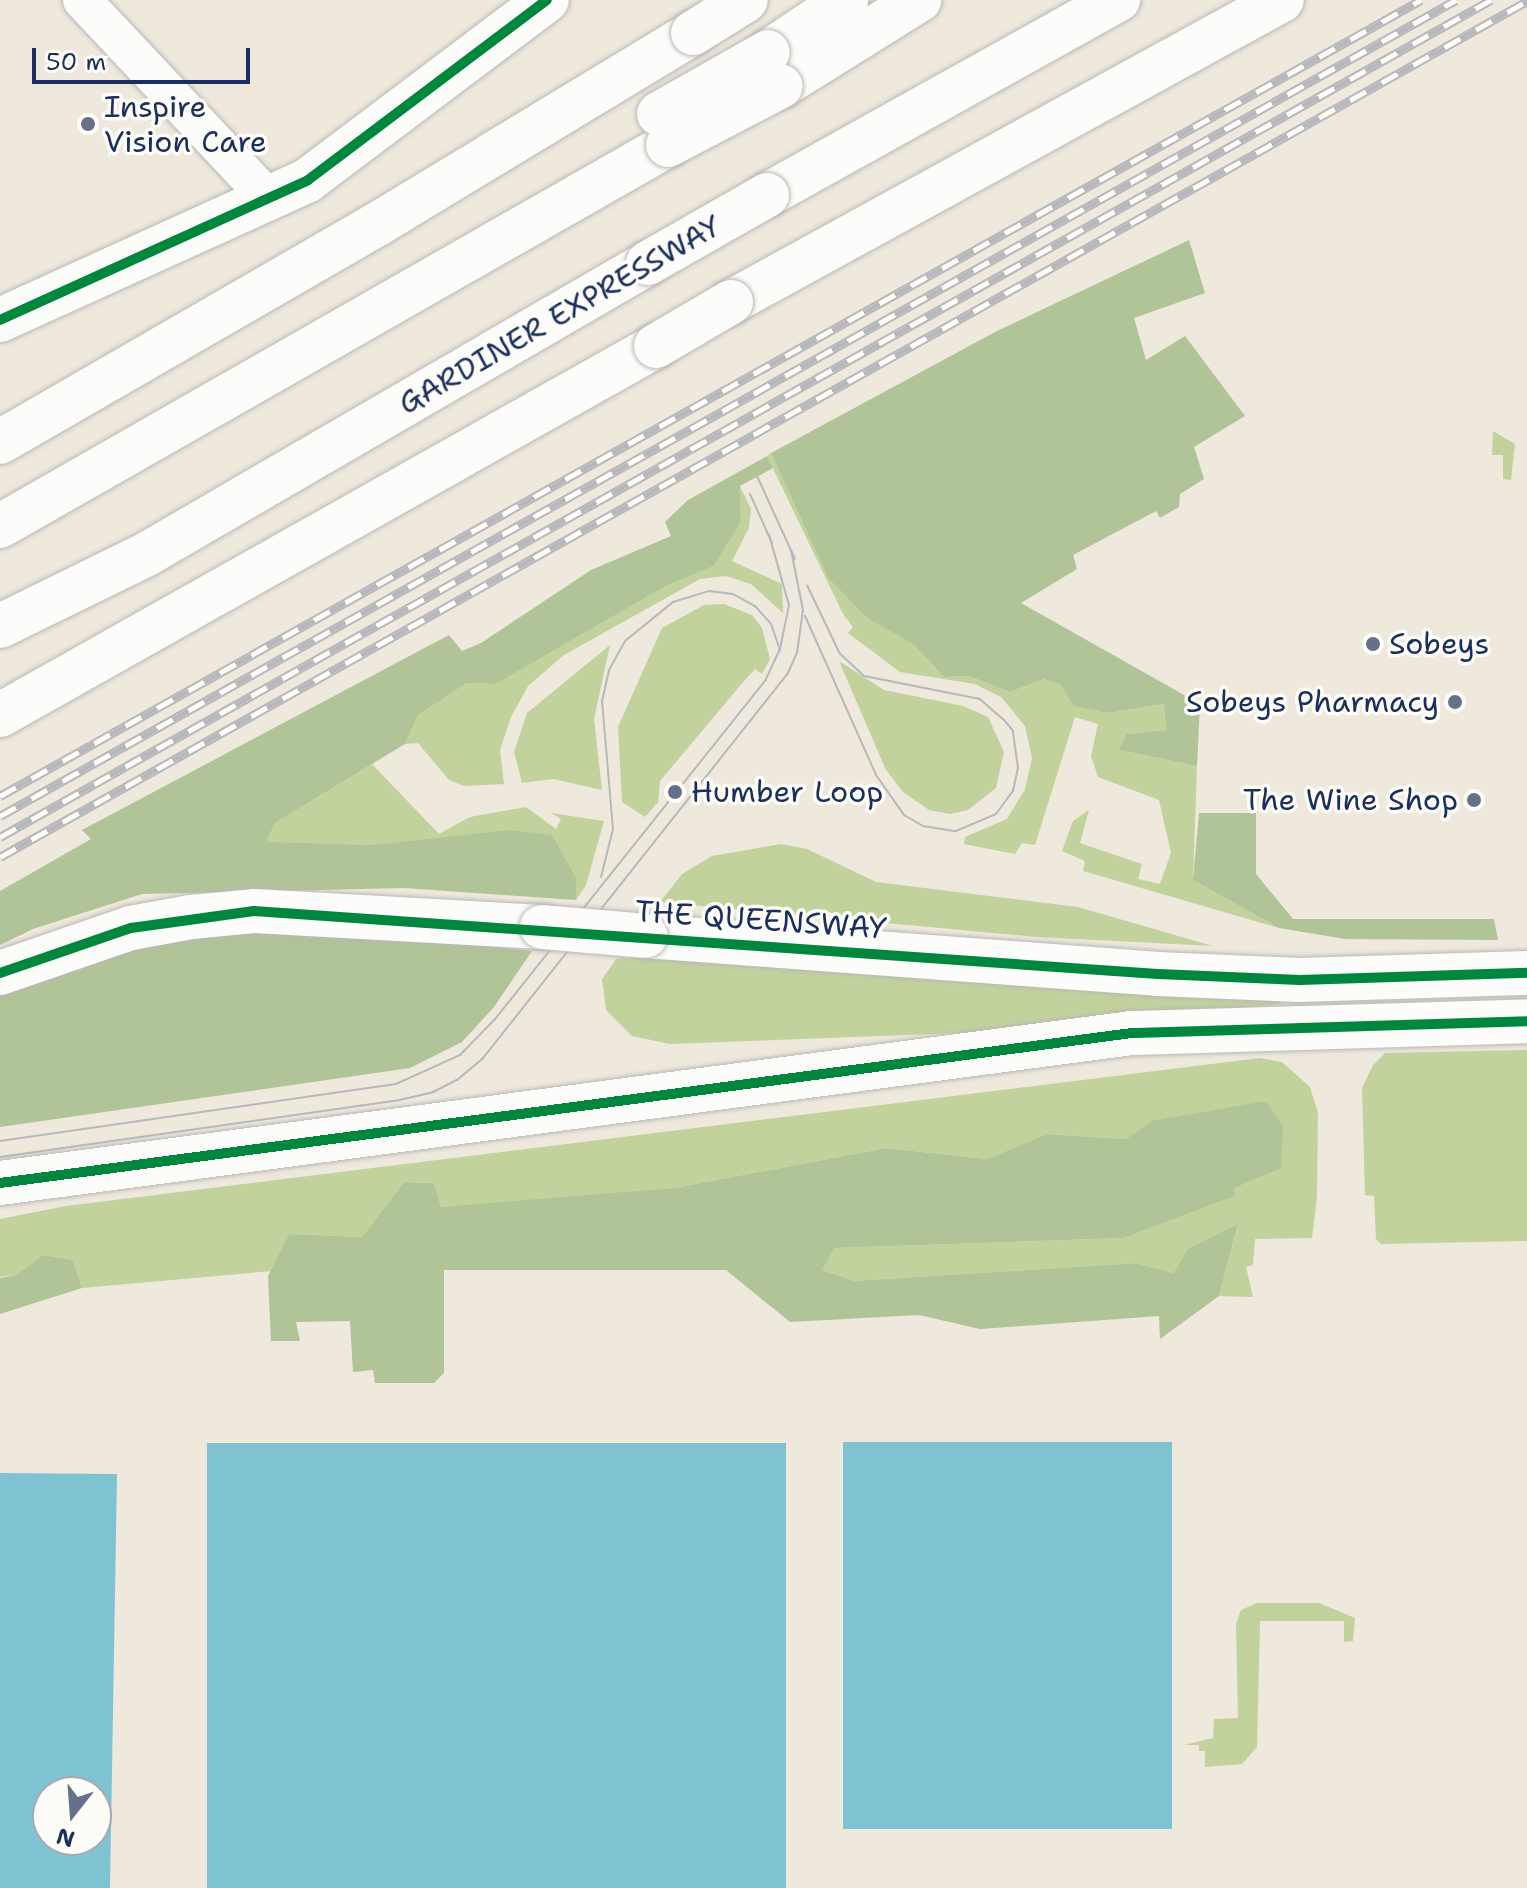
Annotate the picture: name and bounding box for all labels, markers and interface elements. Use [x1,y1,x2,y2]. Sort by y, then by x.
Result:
scale bar [36,32,254,82]
text: 50 m [46,46,106,78]
place label: Inspire Vision Care [104,89,267,160]
marker: Inspire Vision Care [79,115,97,133]
street label: GARDINER EXPRESSWAY [392,208,728,422]
place label: Sobeys [1389,626,1489,662]
marker: Sobeys [1364,635,1382,653]
place label: Sobeys Pharmacy [1186,684,1439,720]
marker: Sobeys Pharmacy [1446,693,1464,711]
place label: Humber Loop [691,774,883,810]
place label: The Wine Shop [1243,782,1458,818]
marker: Humber Loop [666,783,684,801]
marker: The Wine Shop [1465,791,1483,809]
street label: THE QUEENSWAY [634,893,888,947]
north arrow [32,1776,112,1856]
text: N [53,1821,78,1854]

